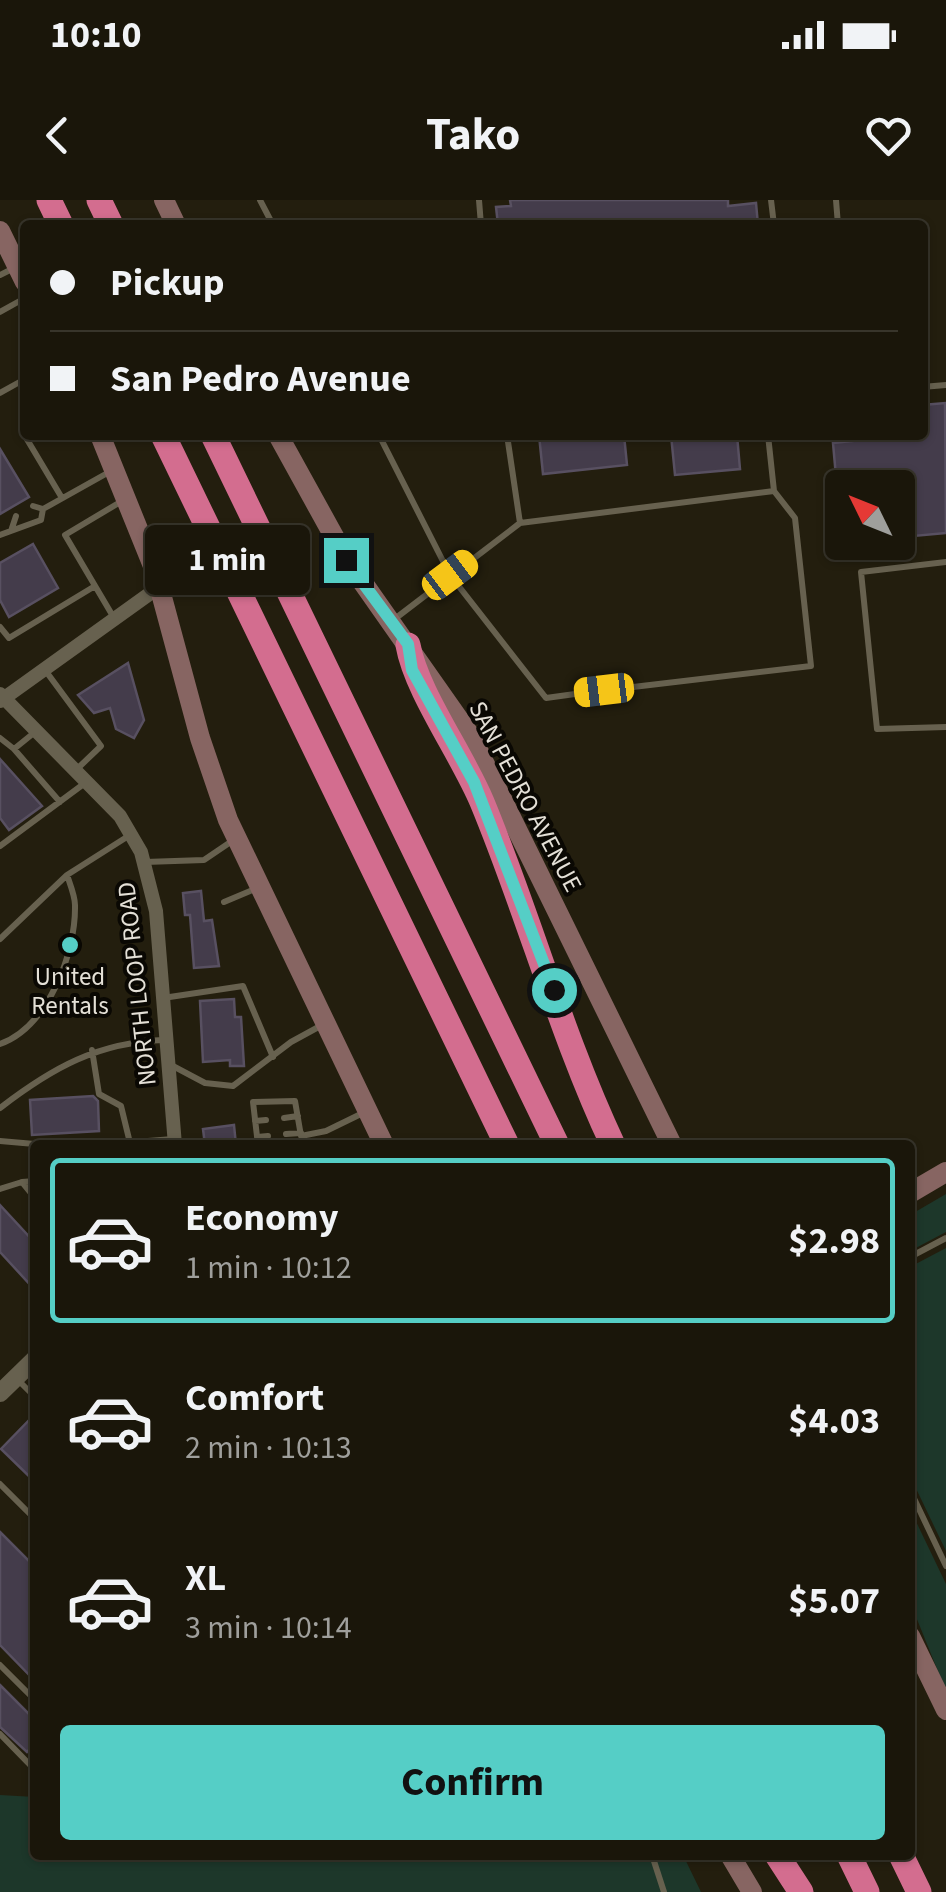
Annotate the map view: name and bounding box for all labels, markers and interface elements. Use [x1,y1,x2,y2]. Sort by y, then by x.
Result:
text: 10:10 [50,8,142,62]
text: Tako [426,103,520,167]
icon: back [30,108,85,163]
icon: heart [861,108,916,163]
text: Pickup [110,256,224,310]
text: San Pedro Avenue [110,352,411,406]
north arrow [825,470,915,560]
map controls [825,470,915,560]
callout: 1 min [146,525,311,595]
text: 1 min [189,537,266,583]
route end [324,538,369,583]
car [417,545,483,605]
car [572,671,636,709]
street label: SAN PEDRO AVENUE [460,695,591,898]
street label: NORTH LOOP ROAD [108,880,166,1088]
marker: United Rentals [59,934,81,956]
place label: United Rentals [31,959,109,1024]
route start [532,968,577,1013]
text: Economy [185,1191,338,1245]
icon: car [65,1196,155,1286]
text: $2.98 [788,1214,880,1268]
text: 1 min · 10:12 [185,1245,352,1291]
text: Comfort [185,1371,324,1425]
icon: car [65,1376,155,1466]
text: $4.03 [788,1394,880,1448]
text: 2 min · 10:13 [185,1425,352,1471]
text: XL [185,1551,226,1605]
icon: car [65,1556,155,1646]
text: $5.07 [788,1574,880,1628]
text: 3 min · 10:14 [185,1605,352,1651]
button: Confirm [60,1725,885,1840]

